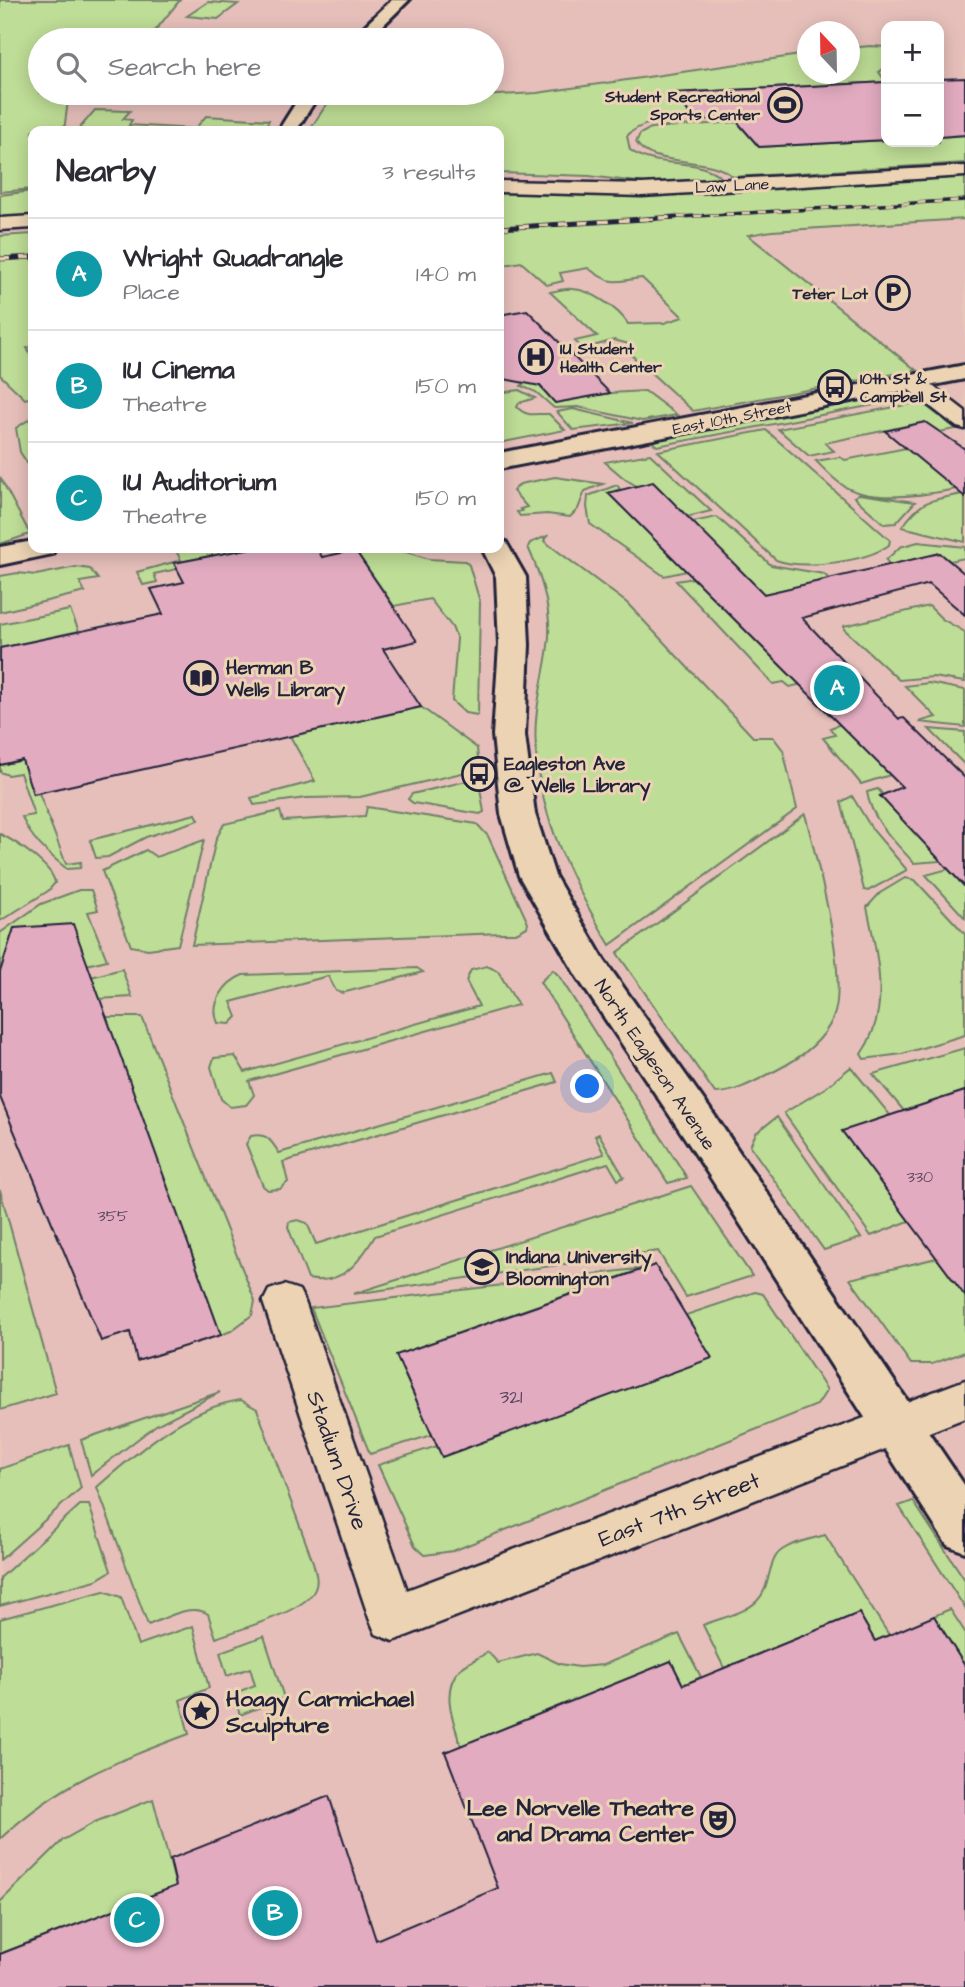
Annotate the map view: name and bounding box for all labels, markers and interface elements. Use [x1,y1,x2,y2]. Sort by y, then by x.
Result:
north arrow [797,21,860,84]
map controls [881,21,944,147]
button: + [881,21,944,84]
search box [28,28,504,105]
icon: search [52,48,90,86]
text: Search here [108,49,261,85]
button: − [881,84,944,147]
place label: Student Recreational Sports Center [604,86,760,126]
sports icon: Student Recreational Sports Center [766,86,804,124]
text: Nearby [56,151,156,193]
text: 3 results [382,156,476,188]
street label: Law Lane [694,173,770,199]
text: Wright Quadrangle [123,240,343,276]
text: A [72,258,86,290]
text: 140 m [416,258,476,290]
parking icon: Teter Lot [874,274,912,312]
text: Place [123,276,180,308]
place label: Teter Lot [791,283,869,305]
hospital icon: IU Student Health Center [517,338,555,376]
place label: IU Student Health Center [560,338,662,378]
text: IU Cinema [123,352,235,388]
bus stop icon: 10th St & Campbell St [816,368,854,406]
place label: 10th St & Campbell St [860,368,947,408]
text: B [71,370,87,402]
text: 150 m [415,370,476,402]
text: Theatre [123,388,207,420]
street label: East 10th Street [671,396,794,440]
text: IU Auditorium [123,464,276,500]
text: C [71,482,87,514]
text: 150 m [415,482,476,514]
text: Theatre [123,500,207,532]
place label: Herman B Wells Library [225,655,346,705]
library icon: Herman B Wells Library [182,659,220,697]
pin: A [814,662,860,714]
place label: Eagleston Ave @ Wells Library [504,751,651,801]
bus stop icon: Eagleston Ave @ Wells Library [460,755,498,793]
street label: North Eagleson Avenue [587,974,722,1156]
your location [570,1069,604,1103]
house number: 330 [907,1166,933,1188]
house number: 355 [98,1205,129,1227]
place label: Indiana University Bloomington [506,1244,652,1294]
school or university icon: Indiana University Bloomington [463,1248,501,1286]
house number: 321 [500,1384,523,1411]
street label: Stadium Drive [298,1386,376,1534]
street label: East 7th Street [594,1464,765,1555]
place label: Hoagy Carmichael Sculpture [225,1683,414,1741]
place icon: Hoagy Carmichael Sculpture [182,1692,220,1730]
place label: Lee Norvelle Theatre and Drama Center [466,1792,695,1850]
theatre icon: Lee Norvelle Theatre and Drama Center [699,1801,737,1839]
pin: B [252,1887,298,1939]
pin: C [114,1894,160,1946]

